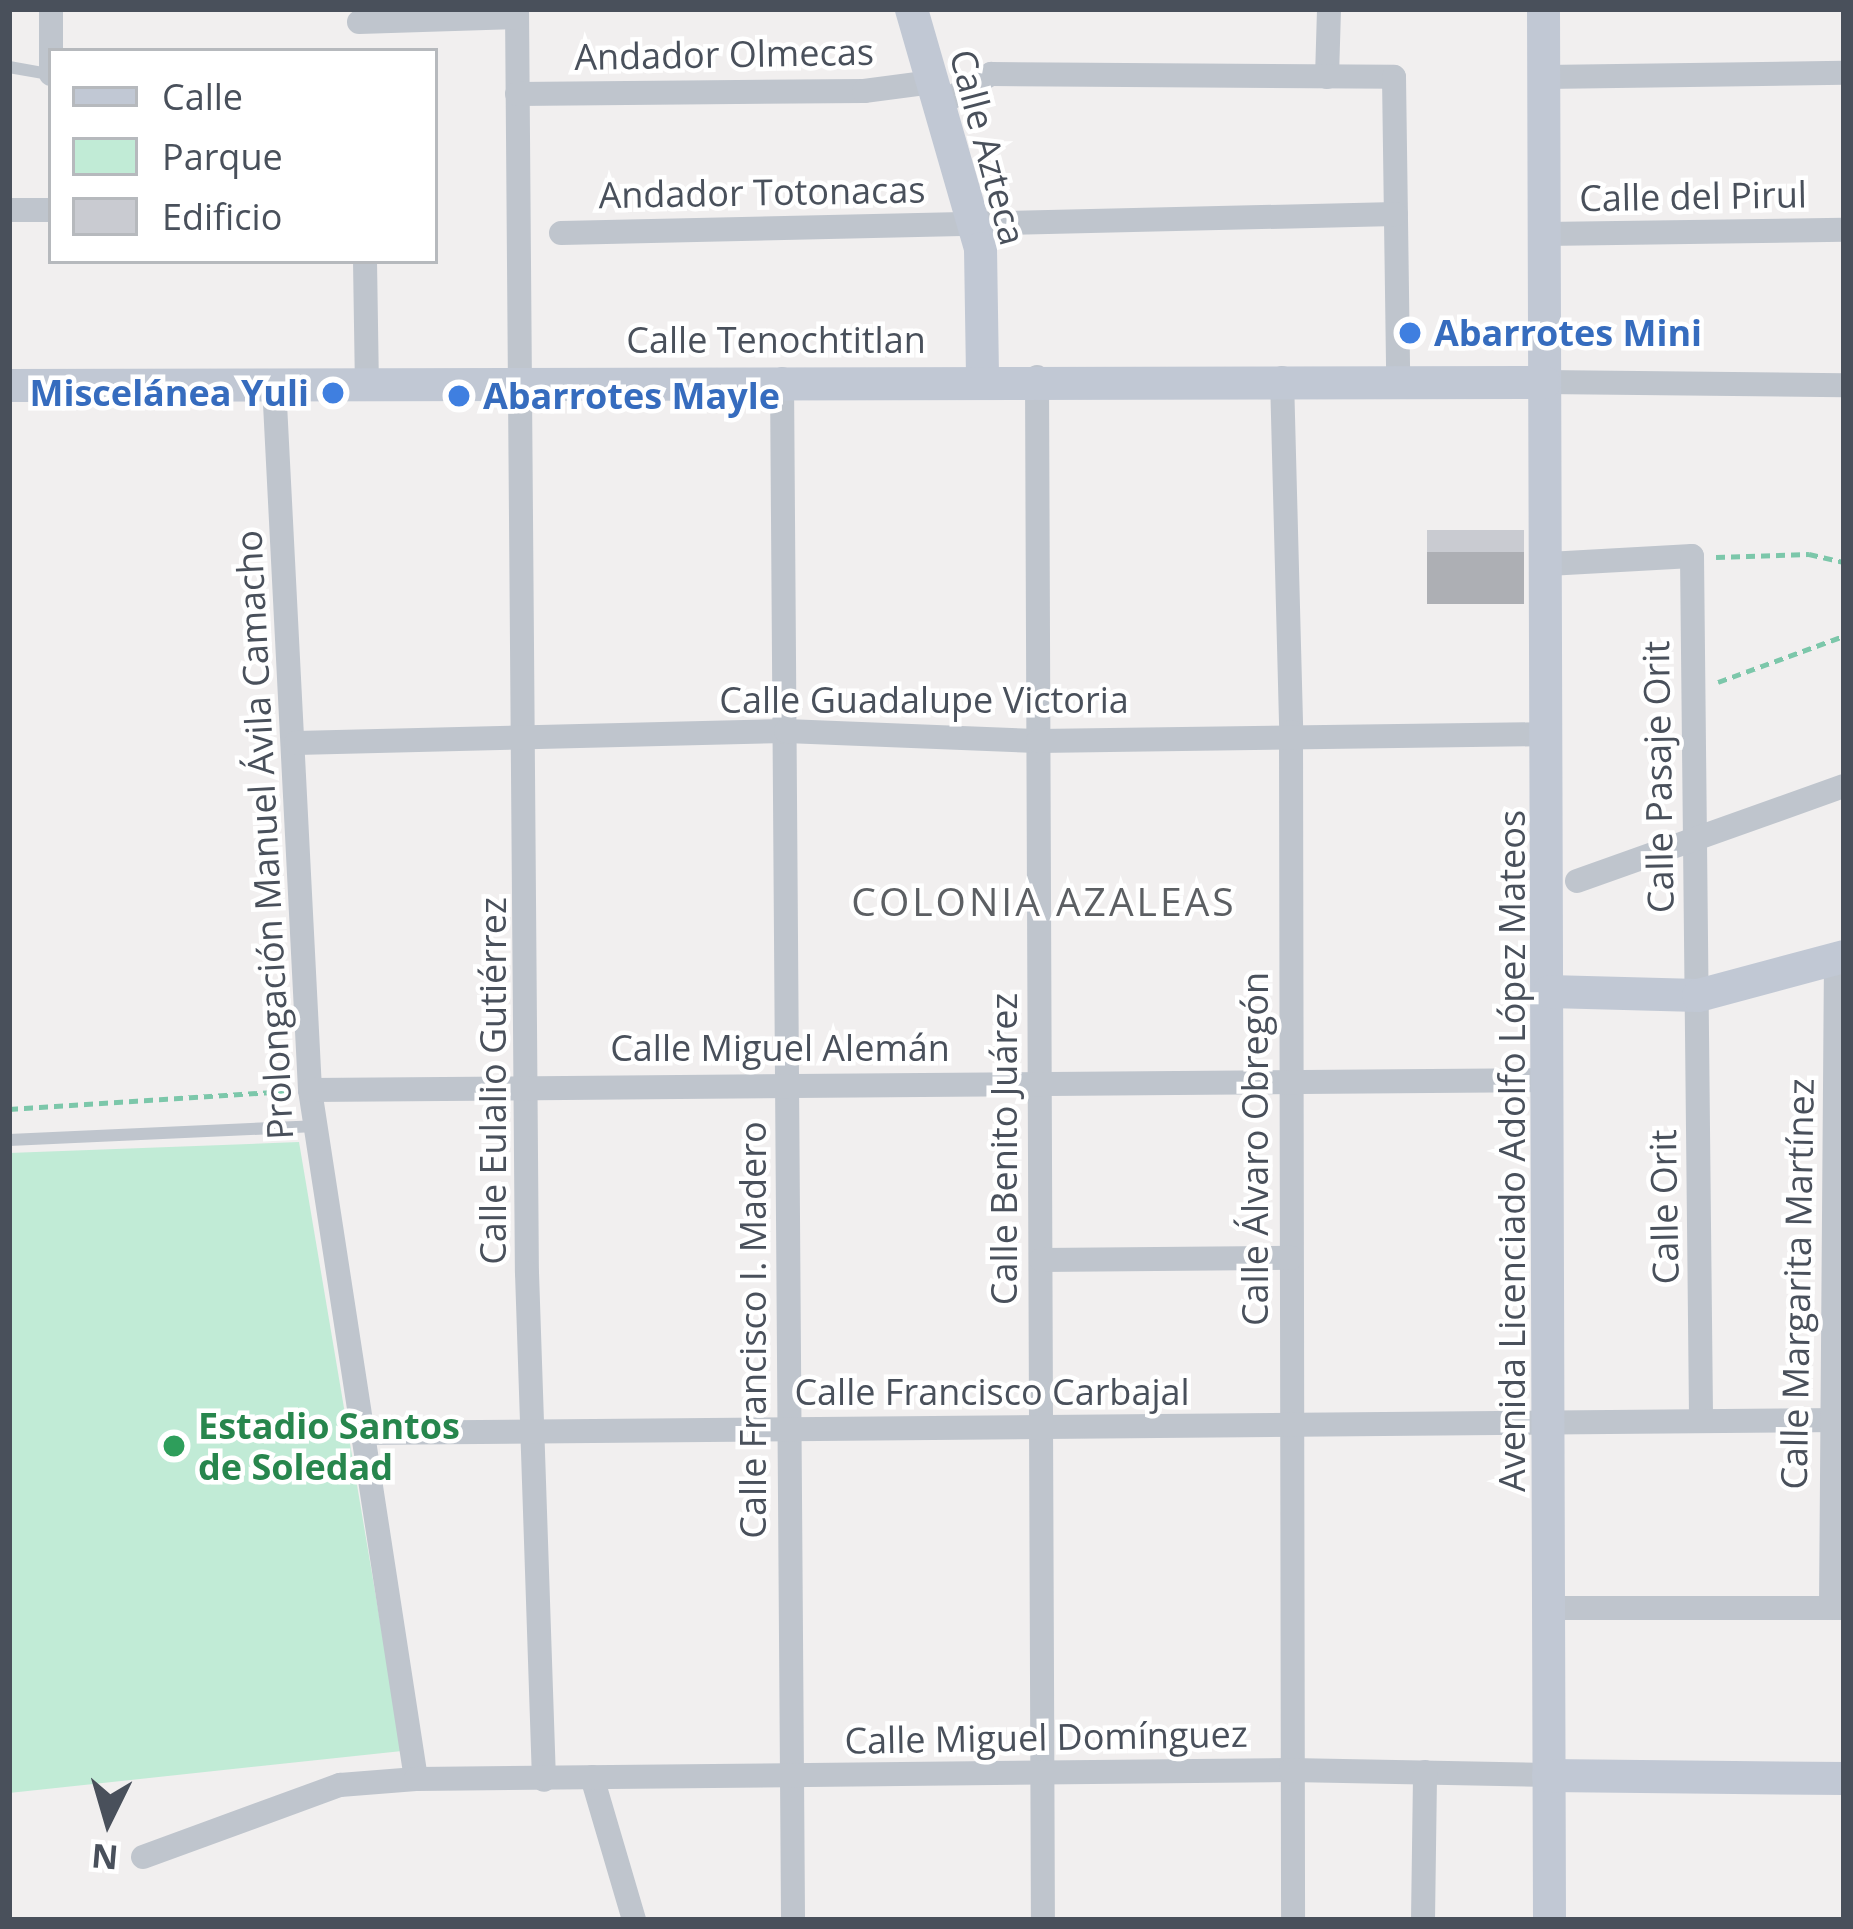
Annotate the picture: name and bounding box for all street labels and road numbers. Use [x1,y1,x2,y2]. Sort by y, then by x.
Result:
street label: Andador Olmecas [574,30,874,78]
street label: Calle Azteca [941,45,1035,249]
street label: Andador Totonacas [598,168,926,216]
street label: Calle del Pirul [1579,172,1807,220]
street label: Calle Tenochtitlan [626,318,926,362]
street label: Prolongación Manuel Ávila Camacho [226,529,302,1141]
street label: Calle Pasaje Orit [1634,640,1682,914]
street label: Calle Guadalupe Victoria [719,678,1129,722]
street label: Avenida Licenciado Adolfo López Mateos [1490,810,1534,1492]
street label: Calle Eulalio Gutiérrez [471,897,515,1265]
street label: Calle Álvaro Obregón [1233,972,1277,1326]
street label: Calle Benito Juárez [982,993,1026,1305]
street label: Calle Miguel Alemán [610,1026,950,1070]
street label: Calle Margarita Martínez [1772,1078,1822,1490]
street label: Calle Francisco I. Madero [731,1121,775,1539]
street label: Calle Orit [1641,1129,1687,1285]
street label: Calle Francisco Carbajal [794,1370,1190,1414]
street label: Calle Miguel Domínguez [844,1712,1248,1762]

